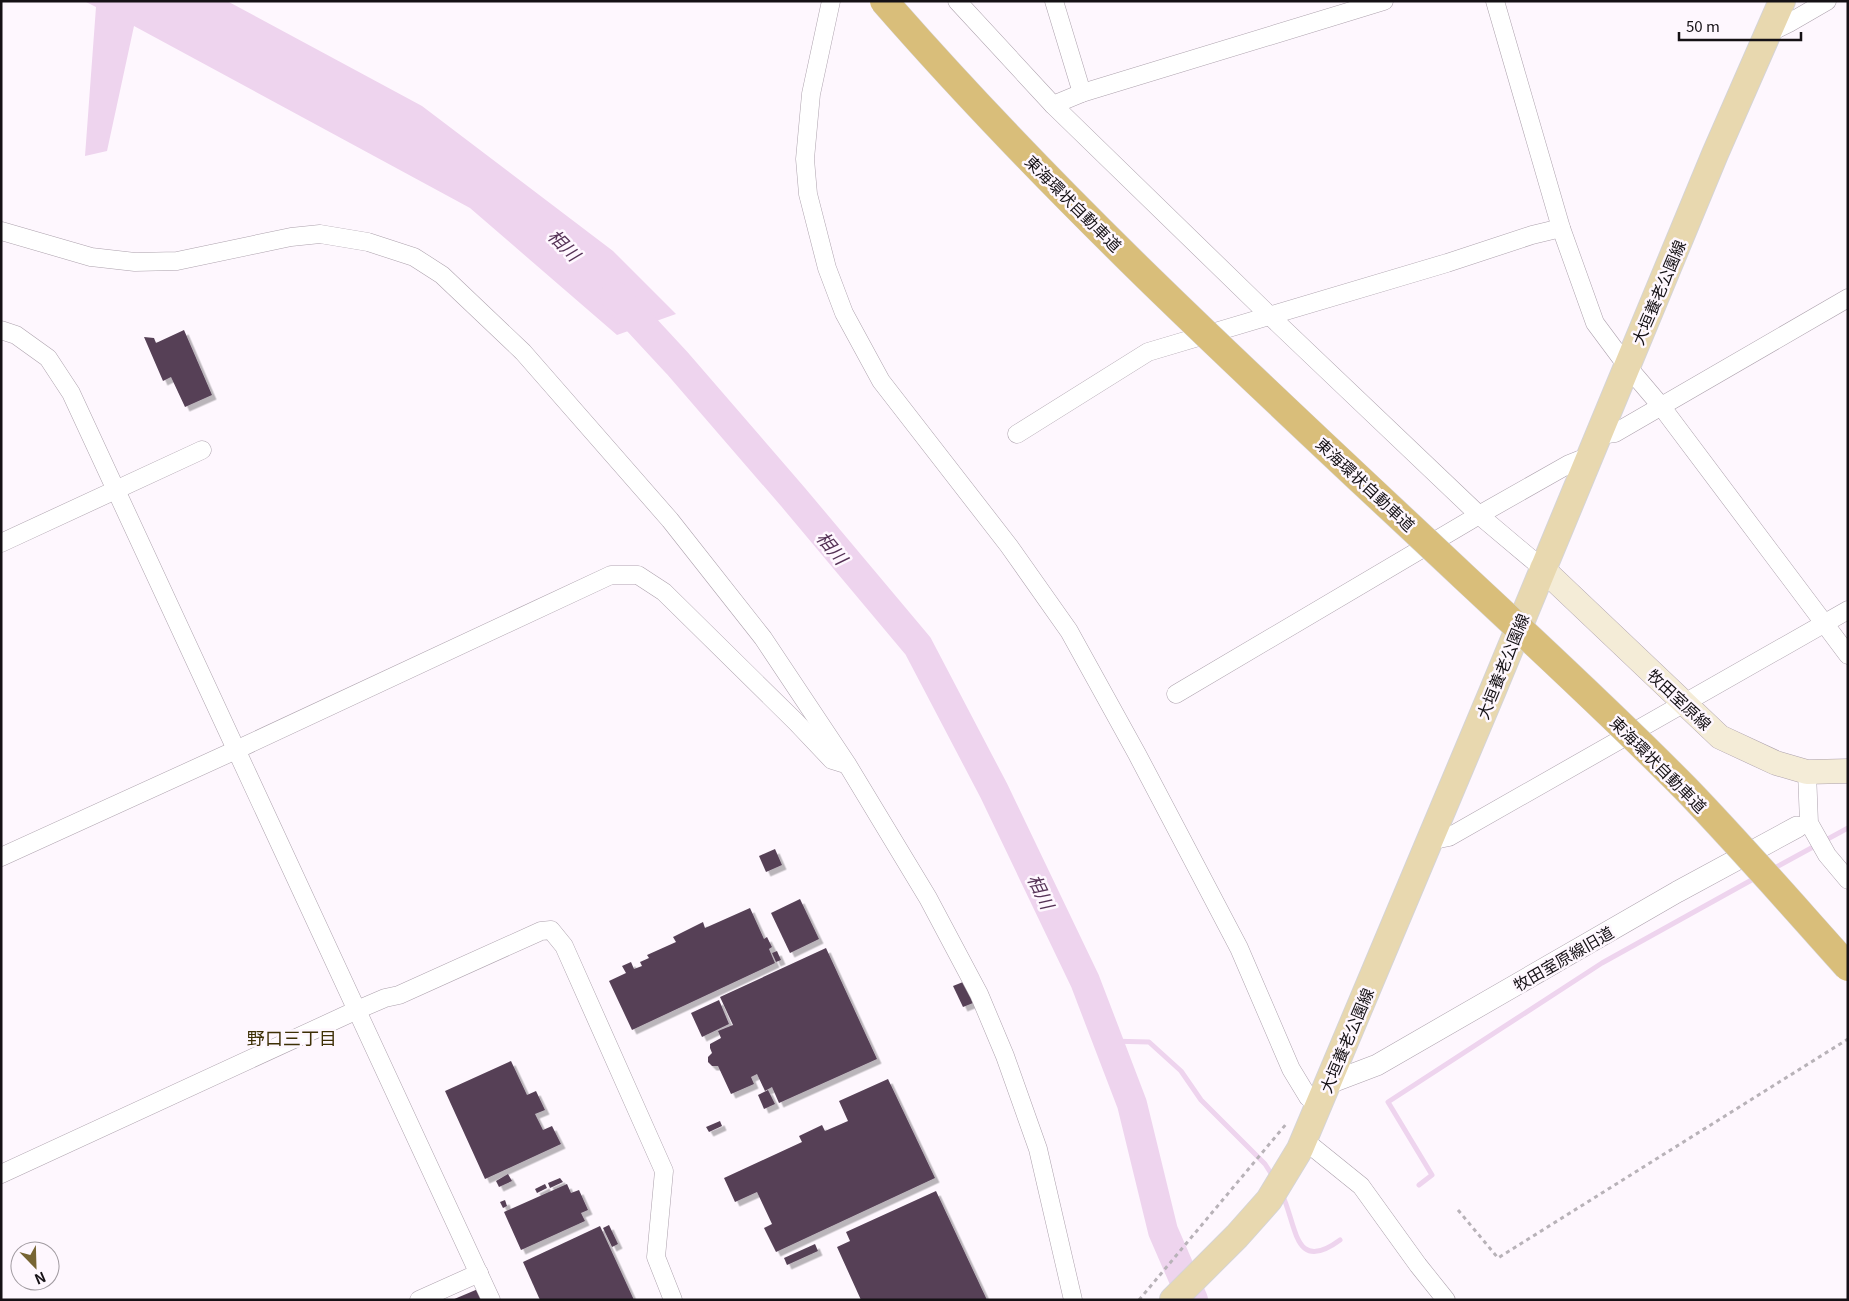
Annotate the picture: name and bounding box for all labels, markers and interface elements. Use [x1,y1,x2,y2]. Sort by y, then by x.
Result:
scale bar [1679,10,1802,42]
text: 50 m [1686,15,1720,36]
street label: 東海環状自動車道 [1020,149,1128,257]
water label: 相川 [543,222,588,267]
street label: 大垣養老公園線 [1625,236,1691,348]
street label: 東海環状自動車道 [1311,432,1421,536]
water label: 相川 [811,525,856,571]
street label: 大垣養老公園線 [1470,610,1534,722]
street label: 牧田室原線 [1643,663,1717,735]
street label: 東海環状自動車道 [1605,710,1713,818]
water label: 相川 [1022,869,1062,915]
street label: 牧田室原線旧道 [1508,920,1618,996]
street label: 大垣養老公園線 [1313,984,1379,1096]
district label: 野口三丁目 [247,1024,337,1050]
north arrow [10,1241,60,1291]
text: N [32,1268,49,1290]

